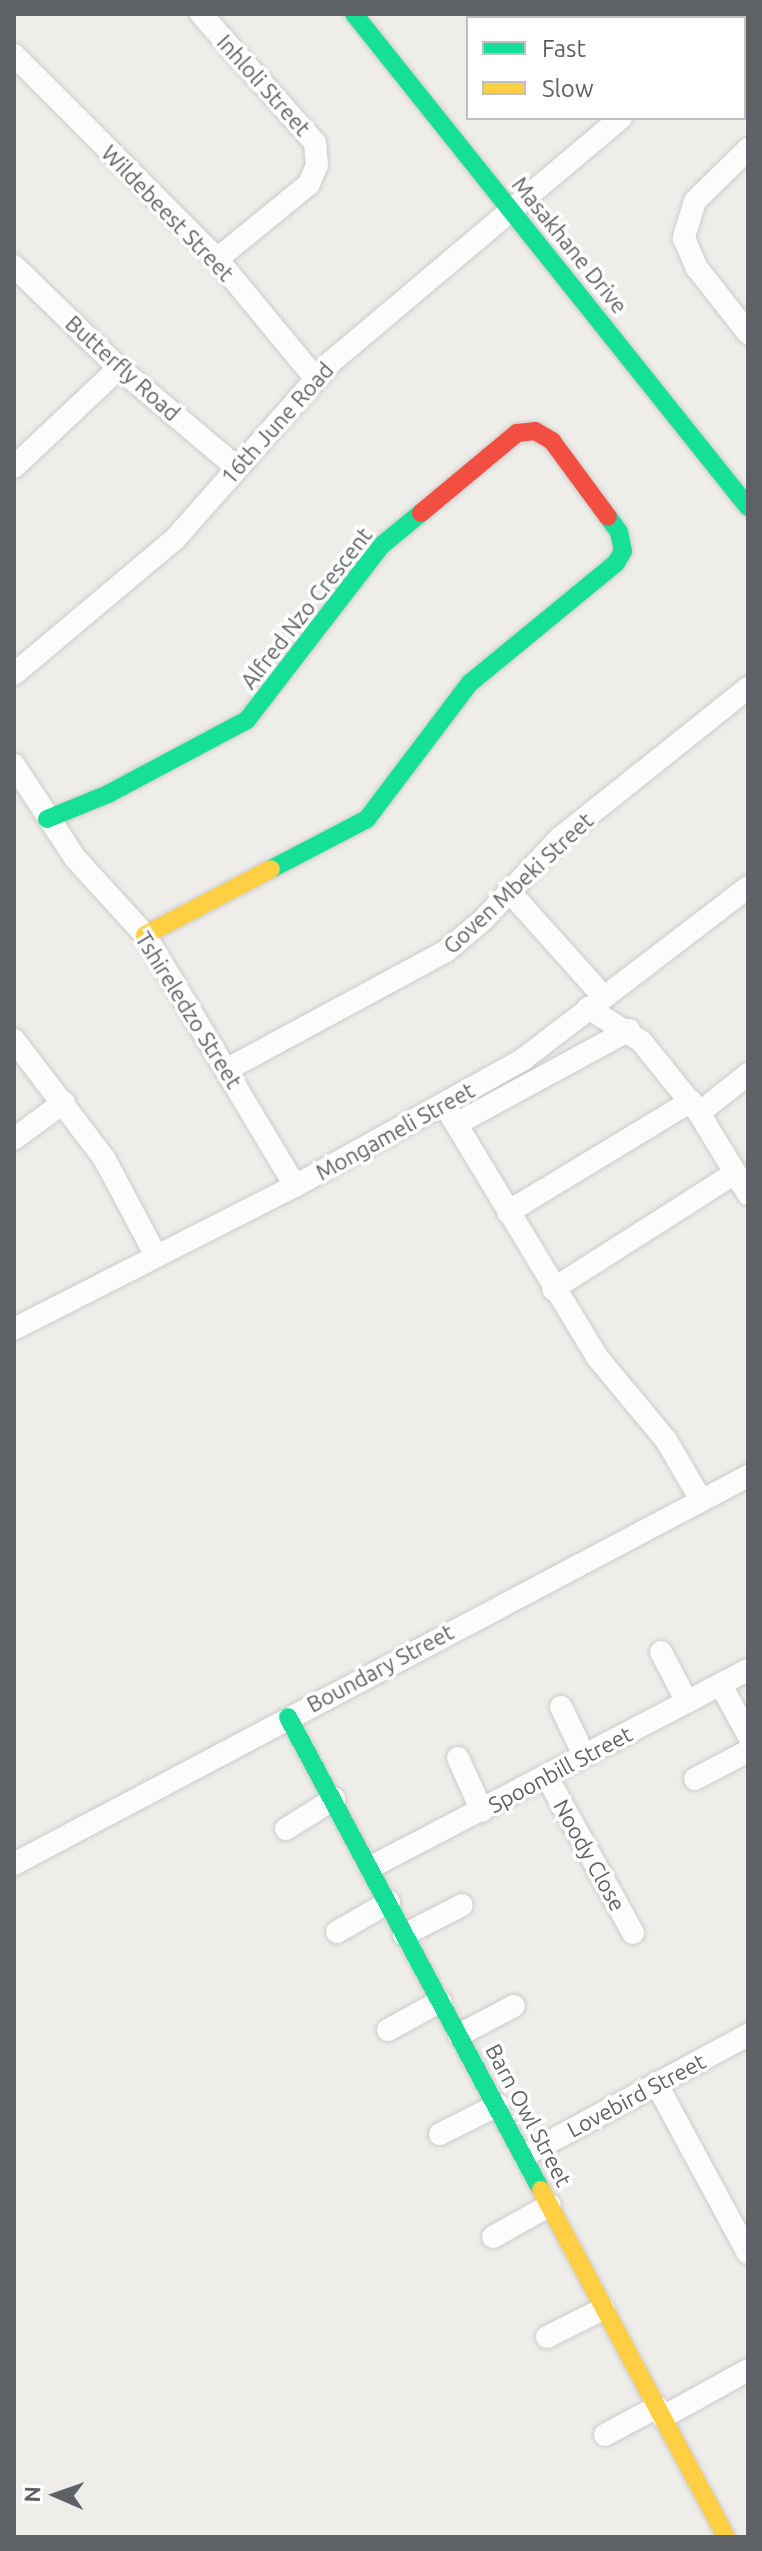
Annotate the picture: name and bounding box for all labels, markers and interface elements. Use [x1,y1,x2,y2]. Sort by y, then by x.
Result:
legend [466,16,746,120]
street label: Inhloli Street [212,29,316,141]
text: Fast [542,35,586,62]
text: Slow [542,75,594,102]
street label: Wildebeest Street [96,140,240,286]
street label: Masakhane Drive [507,171,633,319]
street label: Butterfly Road [60,310,186,426]
street label: 16th June Road [215,357,339,489]
street label: Alfred Nzo Crescent [235,522,377,694]
street label: Goven Mbeki Street [438,807,598,959]
street label: Tshireledzo Street [130,927,248,1093]
street label: Mongameli Street [311,1076,479,1186]
street label: Boundary Street [302,1618,458,1718]
street label: Spoonbill Street [484,1720,636,1818]
street label: Noody Close [548,1794,632,1916]
street label: Barn Owl Street [480,2039,578,2191]
street label: Lovebird Street [562,2047,710,2143]
north arrow [16,2455,96,2535]
text: N [19,2486,44,2503]

